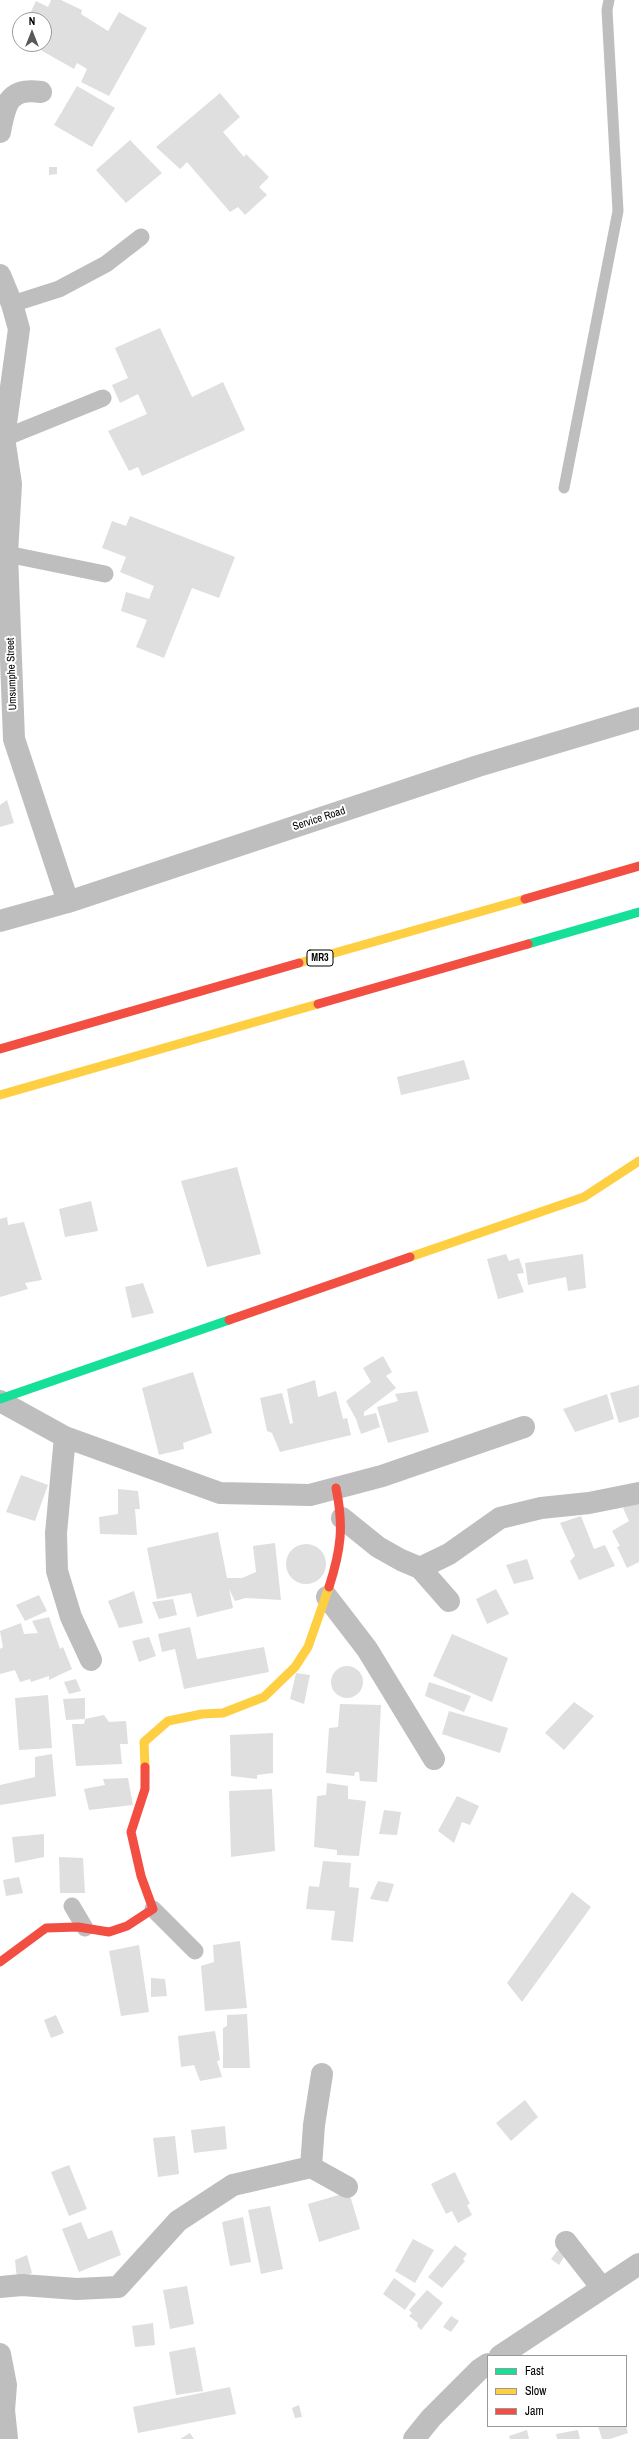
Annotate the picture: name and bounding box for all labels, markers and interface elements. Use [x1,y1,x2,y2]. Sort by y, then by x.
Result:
north arrow [12,12,52,52]
text: N [29,14,35,28]
street label: Umsumphe Street [4,637,20,711]
street label: Service Road [291,804,347,834]
road number: MR3 [307,950,333,966]
legend [487,2355,627,2427]
text: Fast [525,2363,544,2379]
text: Slow [525,2383,546,2399]
text: Jam [525,2403,544,2419]

